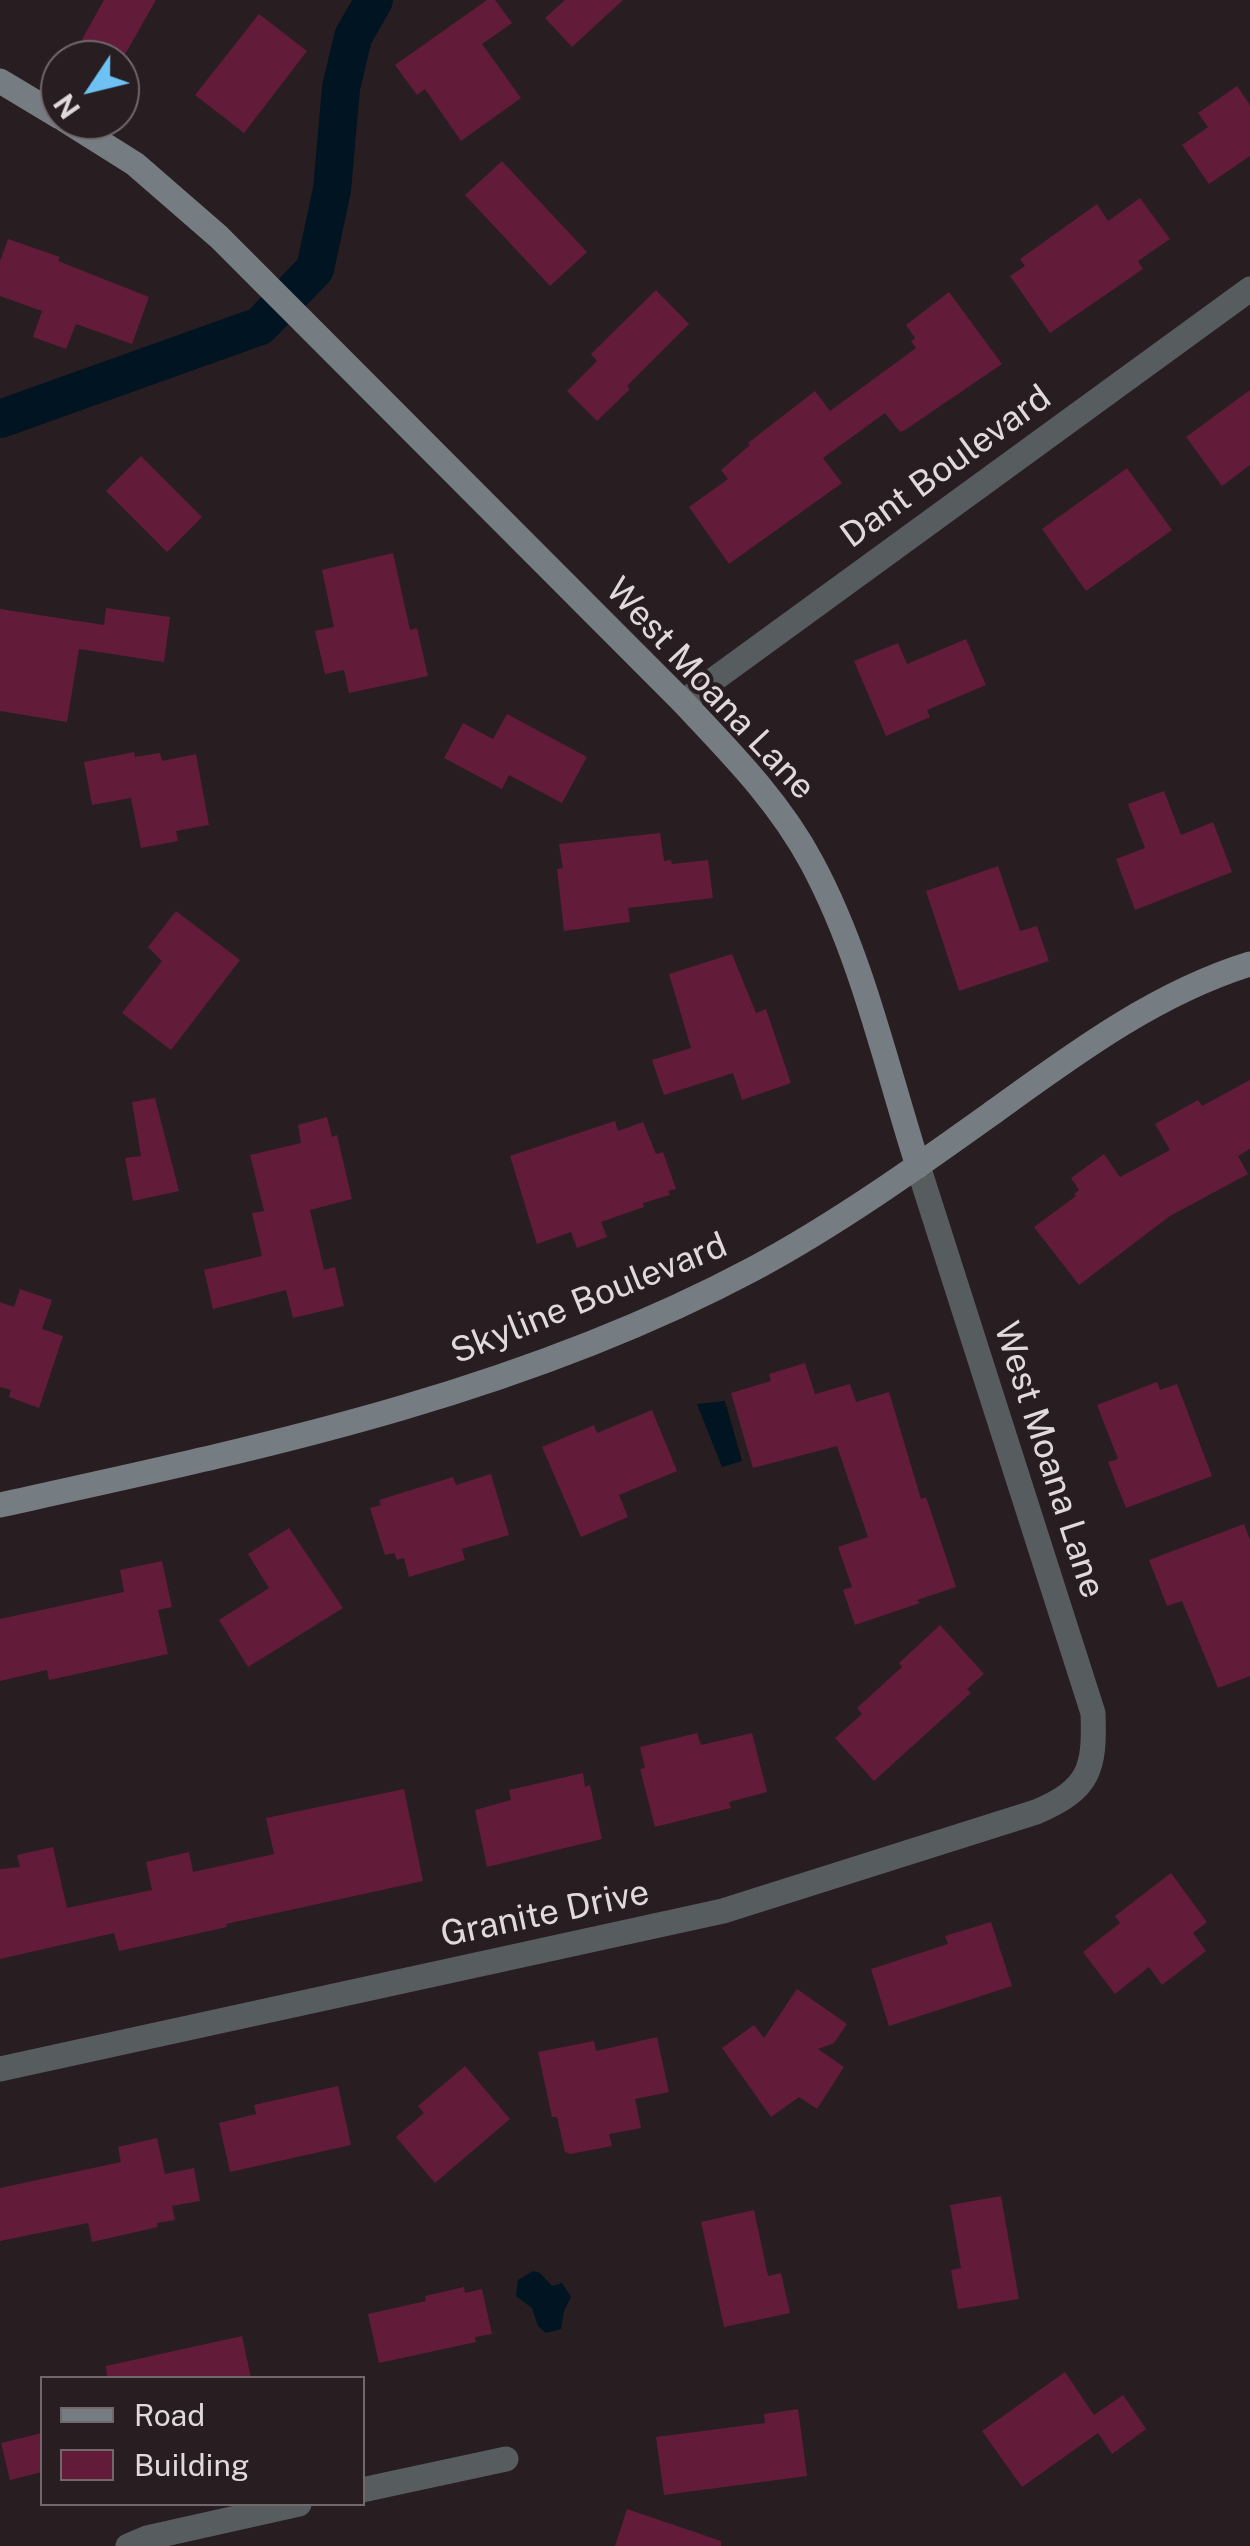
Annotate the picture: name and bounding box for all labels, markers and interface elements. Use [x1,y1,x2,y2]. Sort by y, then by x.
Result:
north arrow [40,40,140,140]
text: N [47,88,86,125]
street label: Dant Boulevard [833,377,1059,557]
street label: West Moana Lane [597,570,823,808]
street label: Skyline Boulevard [445,1224,733,1374]
street label: West Moana Lane [985,1317,1113,1603]
street label: Granite Drive [437,1871,653,1957]
legend [40,2376,365,2506]
text: Road [134,2397,205,2433]
text: Building [134,2447,249,2483]

